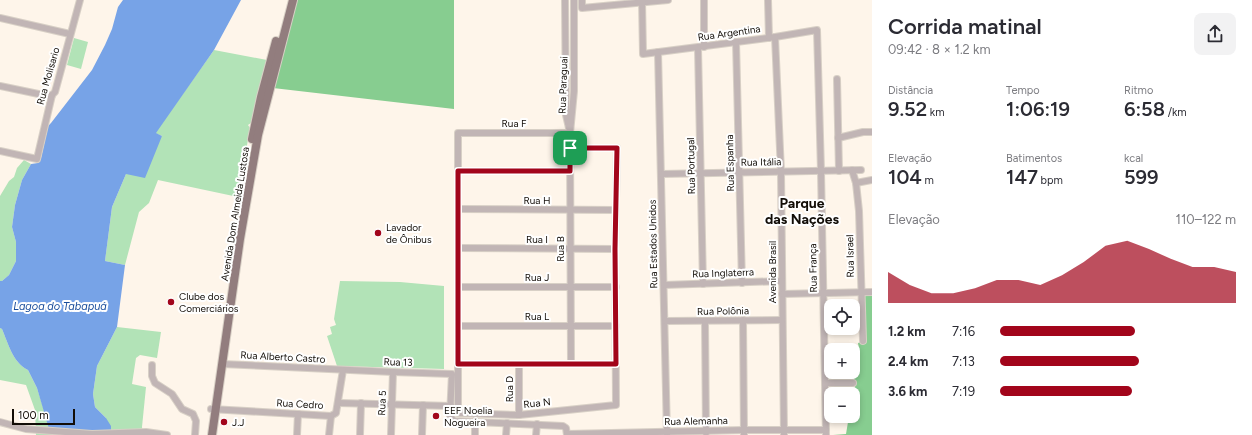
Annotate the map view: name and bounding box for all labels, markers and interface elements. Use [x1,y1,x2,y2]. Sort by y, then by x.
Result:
text: Corrida matinal [888,13,1042,40]
button: share [1194,13,1236,55]
street label: Rua Argentina [697,22,761,44]
text: 09:42 · 8 × 1.2 km [888,42,990,57]
street label: Rua Molisario [34,45,62,106]
street label: Rua Paraguai [555,56,571,114]
text: Distância [888,84,933,97]
text: Tempo [1006,84,1040,97]
text: Ritmo [1124,84,1153,97]
text: 9.52 [888,97,927,121]
text: 1:06:19 [1006,97,1070,121]
text: 6:58 [1124,97,1165,121]
text: km [927,106,945,119]
text: /km [1165,106,1187,119]
street label: Rua F [502,117,527,130]
pin [553,131,587,165]
street label: Rua Espanha [723,134,737,192]
icon: arrive [559,137,581,159]
street label: Rua Portugal [684,137,698,195]
street label: Avenida Dom Almeida Lustosa [218,146,252,282]
text: Elevação [888,152,932,165]
text: Batimentos [1006,152,1062,165]
text: kcal [1124,152,1143,165]
street label: Rua Itália [741,155,781,169]
text: 104 [888,165,922,189]
text: 147 [1006,165,1038,189]
text: 599 [1124,165,1159,189]
text: m [922,174,934,187]
text: bpm [1038,174,1063,187]
street label: Rua H [524,194,550,207]
district label: Parque das Nações [765,195,839,228]
street label: Rua Estados Unidos [646,199,660,289]
text: Elevação [888,212,940,227]
text: 110–122 m [1176,212,1236,227]
place label: Lavador de Ônibus [386,221,432,246]
marker: Lavador de Ônibus [373,228,383,238]
street label: Rua I [526,233,548,246]
street label: Rua Israel [843,234,857,278]
street label: Rua B [554,236,567,262]
street label: Avenida Brasil [766,241,779,303]
street label: Rua França [806,243,820,293]
street label: Rua Inglaterra [692,265,754,281]
street label: Rua J [525,271,549,284]
place label: Clube dos Comerciários [179,290,239,315]
marker: Clube dos Comerciários [166,297,176,307]
map controls [824,299,860,423]
button: locate [824,299,860,335]
water label: Lagoa do Tabapuá [13,300,107,313]
street label: Rua Polônia [697,304,749,318]
street label: Rua L [525,310,550,323]
text: 1.2 km [888,324,926,339]
text: 7:16 [952,324,975,339]
button: + [824,343,860,379]
street label: Rua Alberto Castro [240,348,326,366]
text: 2.4 km [888,354,928,369]
text: 7:13 [952,354,975,369]
street label: Rua 13 [383,355,413,369]
street label: Rua D [503,376,516,402]
text: 3.6 km [888,384,927,399]
text: 7:19 [952,384,975,399]
button: − [824,387,860,423]
street label: Rua 5 [375,390,389,416]
street label: Rua N [523,395,551,411]
street label: Rua Cedro [276,396,324,412]
place label: EEF Noelia Nogueira [444,404,492,429]
scale bar [12,407,75,426]
text: 100 m [18,409,49,422]
marker: EEF Noelia Nogueira [431,411,441,421]
street label: Rua Alemanha [664,414,728,428]
place label: J.J [232,416,244,429]
marker: J.J [219,417,229,427]

